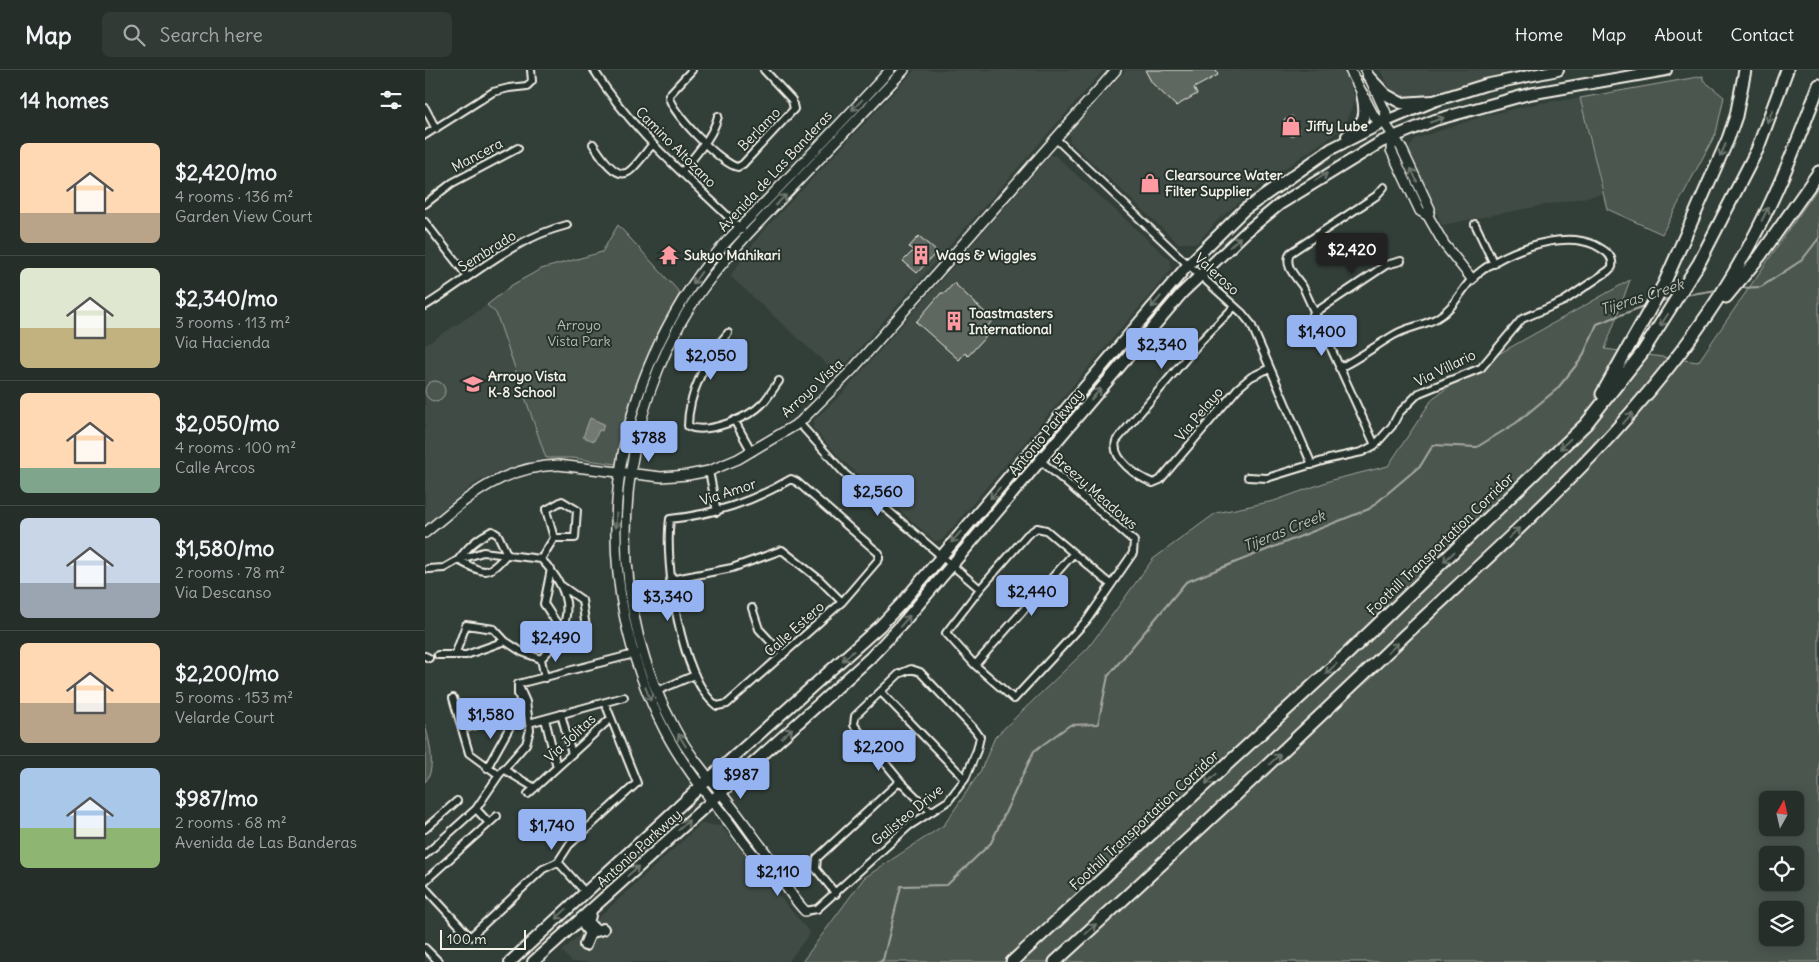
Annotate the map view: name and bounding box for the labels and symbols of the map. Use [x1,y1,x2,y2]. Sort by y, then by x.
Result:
one-way arrow [851,99,863,111]
street label: Camino Altozano [632,103,720,191]
street label: Berlamo [734,103,784,155]
street label: Avenida de Las Banderas [714,107,836,235]
one-way arrow [1765,108,1774,123]
shop icon: Jiffy Lube [1280,115,1302,137]
one-way arrow [1429,115,1444,124]
place label: Jiffy Lube [1306,117,1368,135]
street label: Mancera [448,134,506,176]
one-way arrow [1717,142,1727,157]
place label: Clearsource Water Filter Supplier [1165,166,1283,200]
one-way arrow [1409,168,1418,183]
shop icon: Clearsource Water Filter Supplier [1139,172,1161,194]
one-way arrow [1313,172,1327,182]
one-way arrow [775,193,787,206]
one-way arrow [1760,207,1770,222]
street label: Sembrado [455,226,519,276]
pin: $2,420 [1311,232,1393,275]
one-way arrow [1229,236,1241,248]
temple icon: Sukyo Mahikari [658,244,680,266]
building icon: Wags & Wiggles [910,244,932,266]
place label: Sukyo Mahikari [684,246,781,264]
place label: Wags & Wiggles [936,246,1037,264]
street label: Valeroso [1191,249,1243,299]
one-way arrow [692,271,702,285]
water label: Tijeras Creek [1598,274,1687,319]
one-way arrow [1151,296,1162,309]
place label: Toastmasters International [969,304,1054,338]
building icon: Toastmasters International [943,310,965,332]
one-way arrow [1659,312,1669,326]
pin: $1,400 [1281,314,1363,357]
park label: Arroyo Vista Park [547,316,611,350]
pin: $2,340 [1121,328,1203,370]
pin: $2,050 [670,338,752,381]
street label: Via Villario [1411,345,1479,391]
street label: Arroyo Vista [777,355,847,421]
place label: Arroyo Vista K-8 School [488,367,566,401]
school or university icon: Arroyo Vista K-8 School [462,373,484,395]
street label: Via Pelayo [1171,383,1227,445]
street label: Antonio Parkway [1004,385,1088,479]
one-way arrow [1090,388,1102,401]
one-way arrow [1622,411,1634,424]
pin: $788 [619,420,679,463]
one-way arrow [1559,438,1572,450]
street label: Breezy Meadows [1048,449,1142,533]
street label: Foothill Transportation Corridor [1363,469,1518,619]
street label: Via Amor [698,474,759,510]
pin: $2,560 [837,474,919,517]
one-way arrow [989,486,1000,499]
water label: Tijeras Creek [1240,505,1329,556]
one-way arrow [611,512,620,528]
one-way arrow [1507,527,1520,539]
one-way arrow [951,531,962,544]
one-way arrow [1442,551,1455,563]
pin: $2,440 [991,574,1073,617]
pin: $3,340 [627,580,709,622]
street label: Calle Estero [760,597,828,661]
one-way arrow [899,614,910,627]
pin: $2,490 [515,620,597,663]
one-way arrow [1386,642,1398,654]
one-way arrow [841,650,854,662]
one-way arrow [1324,663,1337,675]
one-way arrow [644,686,653,701]
pin: $1,580 [450,698,532,740]
street label: Via Jolitas [541,710,599,766]
one-way arrow [781,727,794,739]
pin: $2,200 [838,730,920,772]
one-way arrow [676,734,686,748]
street label: Foothill Transportation Corridor [1066,746,1223,894]
one-way arrow [1268,753,1281,765]
pin: $987 [711,758,771,800]
one-way arrow [1205,773,1218,785]
street label: Galisteo Drive [867,781,947,849]
north arrow [1759,791,1804,836]
street label: Antonio Parkway [593,805,685,891]
pin: $1,740 [511,808,593,851]
one-way arrow [677,819,690,831]
pin: $2,110 [737,854,819,897]
one-way arrow [627,866,640,877]
one-way arrow [555,908,567,920]
one-way arrow [1085,923,1097,935]
scale bar [440,927,526,950]

